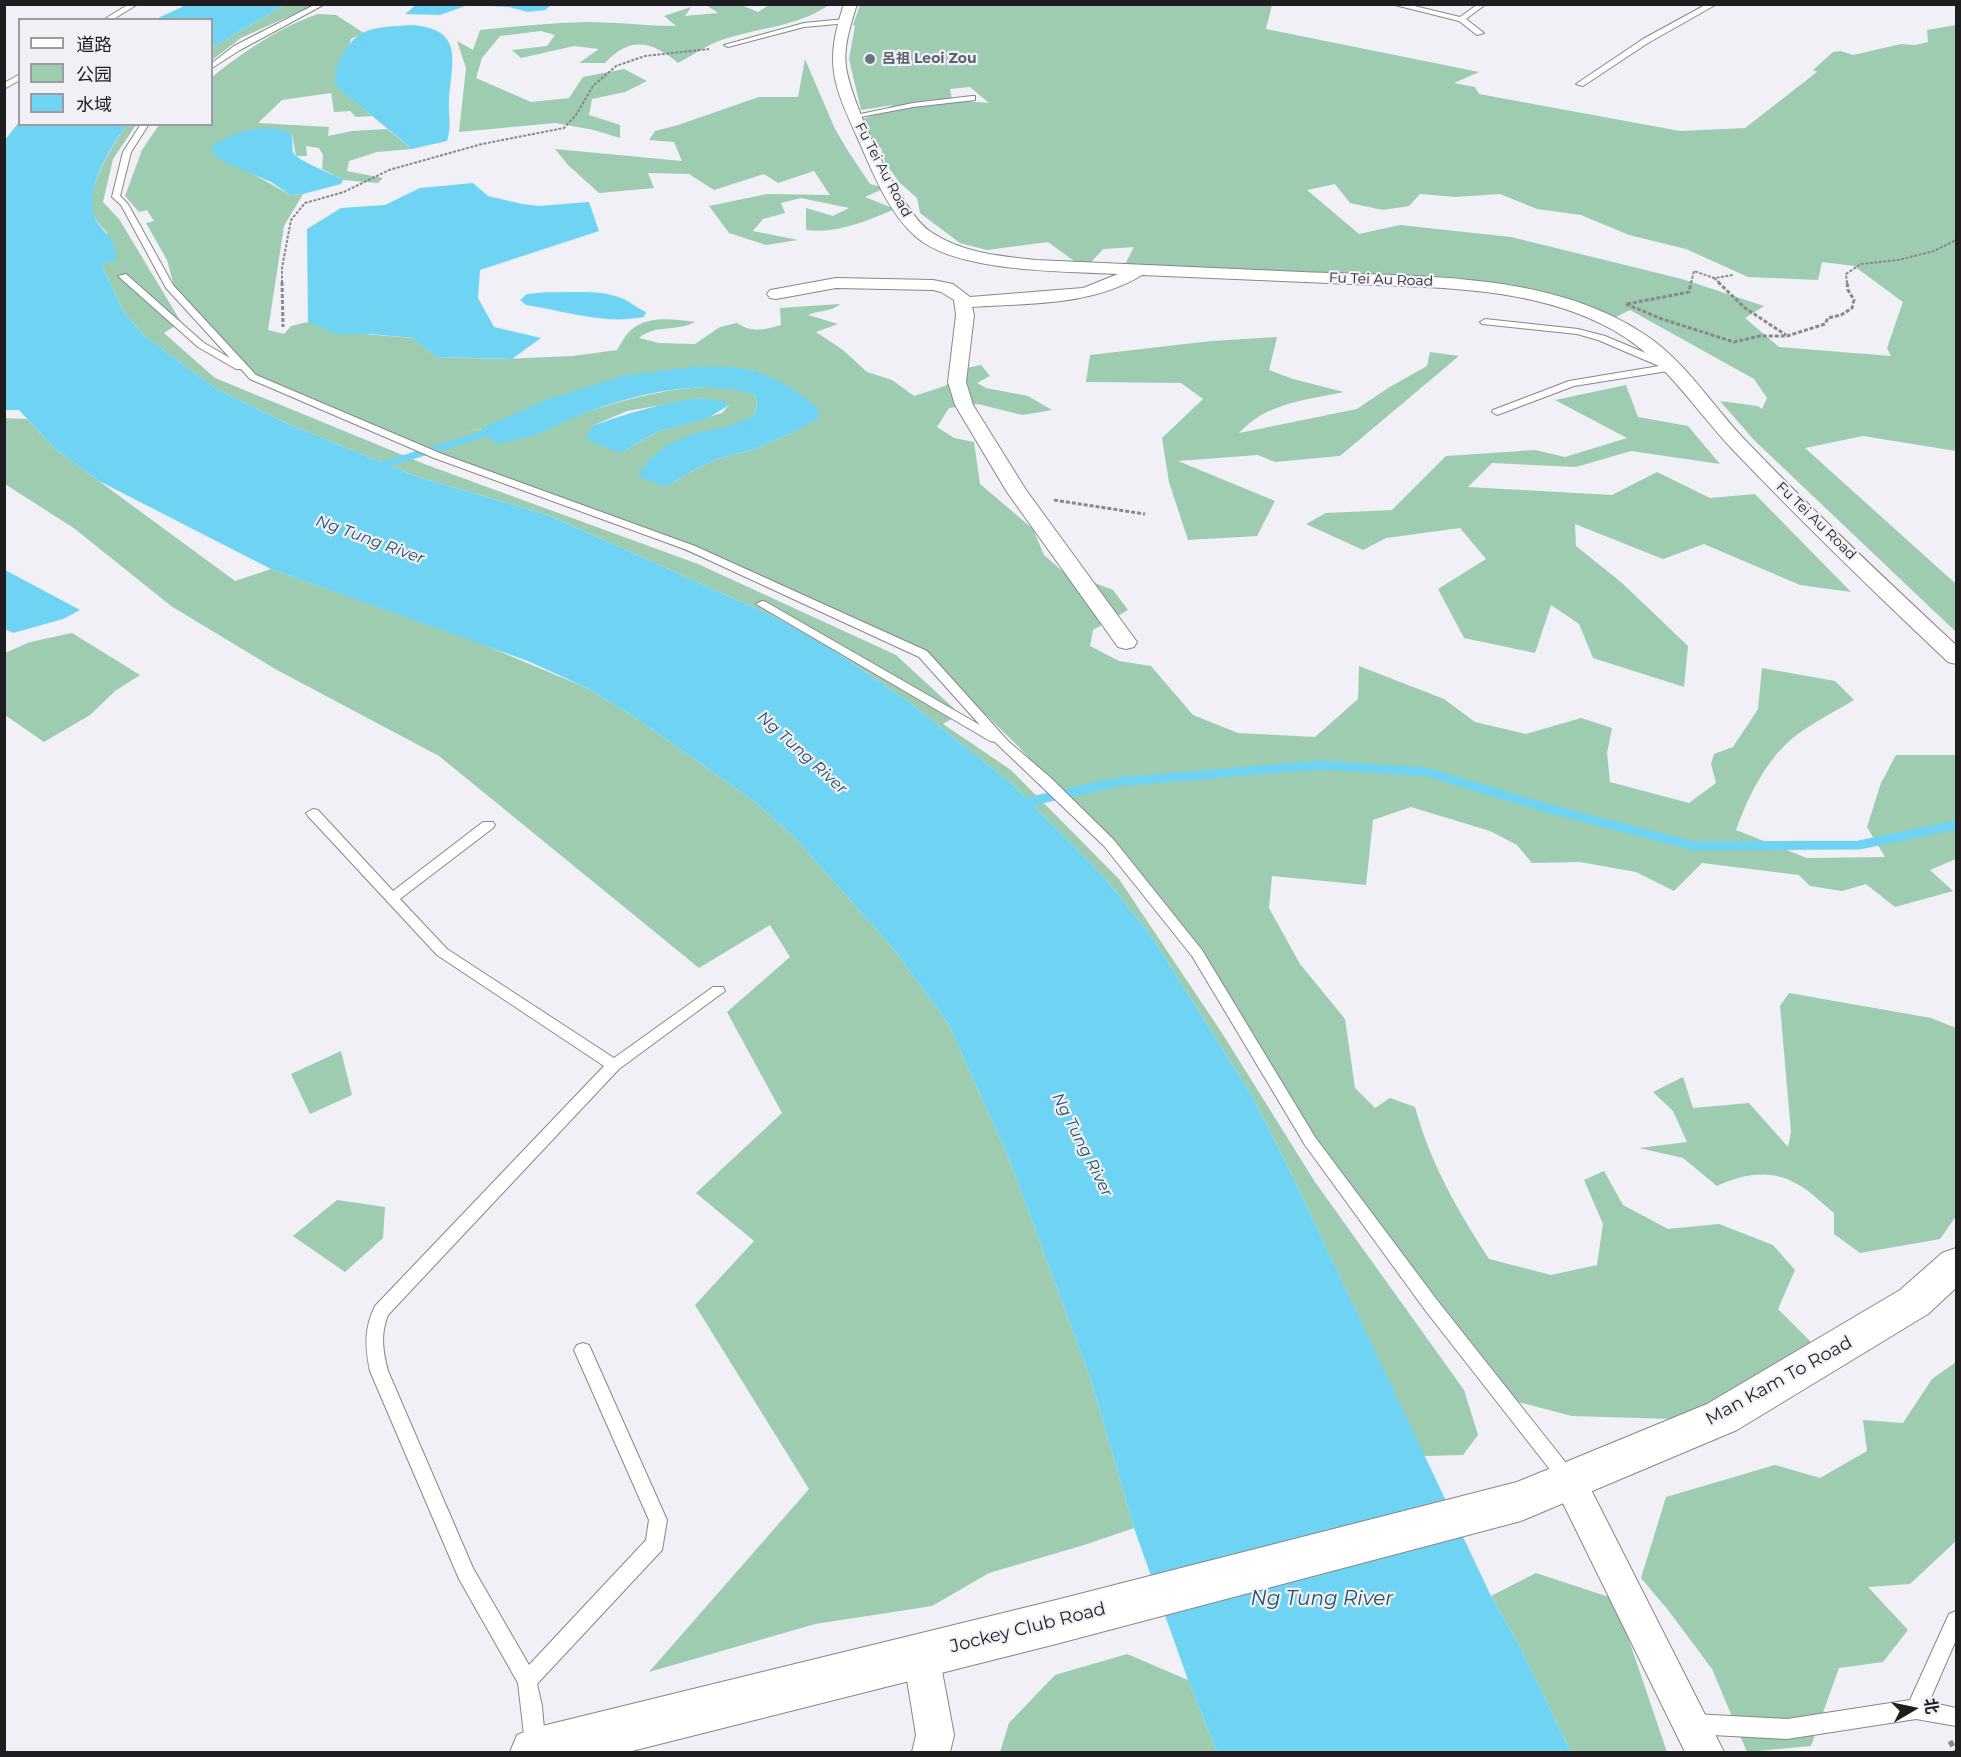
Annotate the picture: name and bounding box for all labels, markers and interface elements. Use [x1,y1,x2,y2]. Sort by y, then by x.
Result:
legend [18,18,213,126]
text: 道路 [76,34,112,56]
place label: 呂祖 Leoi Zou [882,51,977,67]
marker: 呂祖 Leoi Zou [863,52,877,66]
text: 公园 [76,64,112,86]
text: 水域 [76,94,112,116]
street label: Fu Tei Au Road [851,120,915,220]
street label: Fu Tei Au Road [1329,270,1433,290]
street label: Fu Tei Au Road [1773,479,1859,563]
water label: Ng Tung River [313,511,427,569]
water label: Ng Tung River [753,708,851,798]
water label: Ng Tung River [1048,1090,1116,1200]
street label: Man Kam To Road [1702,1332,1856,1430]
water label: Ng Tung River [1251,1587,1393,1611]
street label: Jockey Club Road [948,1598,1108,1658]
north arrow [1883,1679,1943,1739]
text: 北 [1921,1697,1942,1715]

